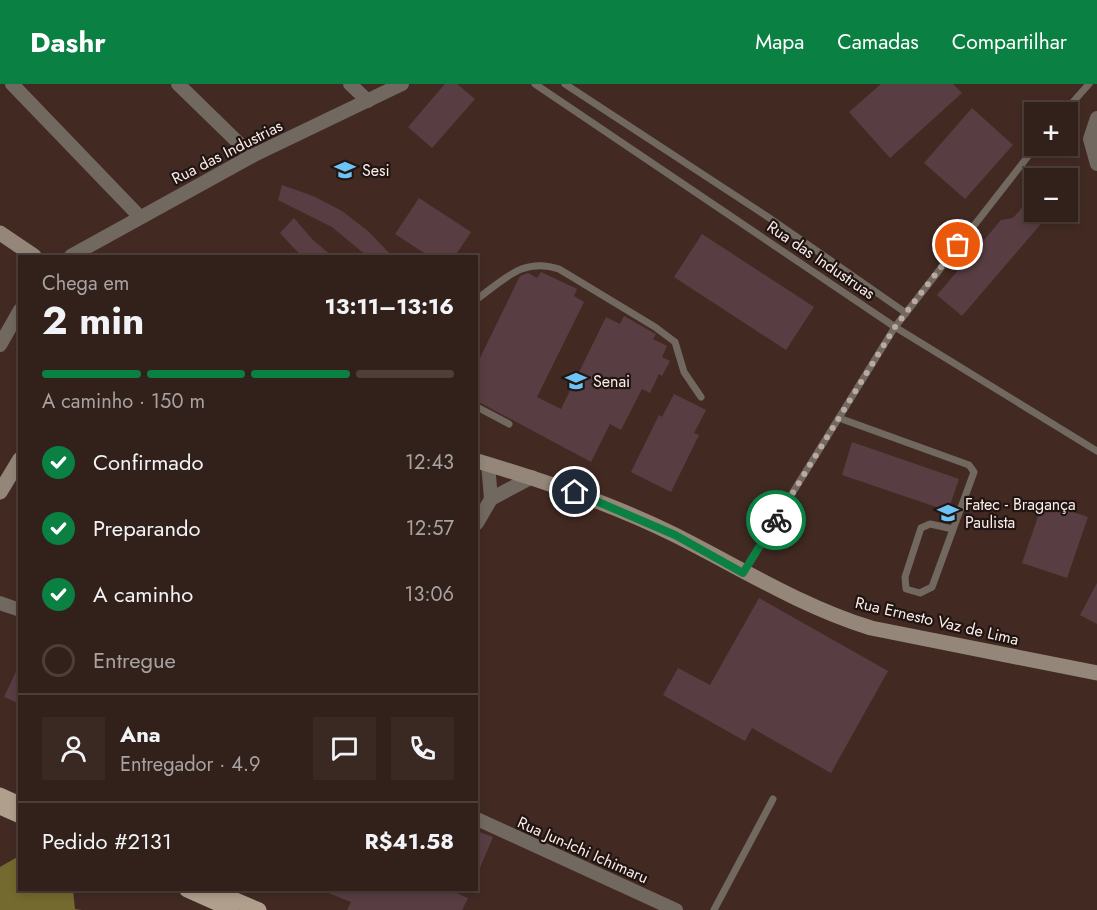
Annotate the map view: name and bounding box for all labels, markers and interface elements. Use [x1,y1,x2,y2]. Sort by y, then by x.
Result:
text: Dashr [30,22,106,63]
text: Mapa [755,27,804,57]
text: Camadas [837,27,919,57]
text: Compartilhar [952,27,1067,57]
map controls [1024,102,1078,222]
button: + [1024,102,1078,156]
street label: Rua das Industrias [167,114,287,190]
school or university icon: Sesi [333,158,357,182]
place label: Sesi [362,159,390,182]
button: − [1024,168,1078,222]
street label: Rua das Industruas [762,215,880,305]
pin [932,219,983,270]
icon: bag [941,228,974,261]
text: Chega em [42,269,129,298]
text: 13:11–13:16 [325,290,454,322]
text: 2 min [42,292,144,349]
school or university icon: Senai [564,369,588,393]
place label: Senai [593,370,630,393]
text: A caminho · 150 m [42,387,205,416]
icon: check [42,446,75,479]
text: Confirmado [93,446,203,478]
text: 12:43 [405,448,454,477]
pin [549,466,600,517]
icon: home [558,475,591,508]
courier [746,490,806,550]
place label: Fatec - Bragança Paulista [965,493,1076,534]
school or university icon: Fatec - Bragança Paulista [936,501,960,525]
icon: bike [760,504,793,537]
icon: check [42,512,75,545]
text: Preparando [93,512,201,544]
text: 12:57 [406,514,454,543]
icon: check [42,578,75,611]
text: A caminho [93,578,193,610]
text: 13:06 [405,580,454,609]
street label: Rua Ernesto Vaz de Lima [853,591,1021,651]
text: Entregue [93,644,176,676]
button: person [42,717,105,780]
button: chat [313,717,376,780]
button: phone [391,717,454,780]
text: Ana [120,718,161,750]
text: Entregador · 4.9 [120,750,261,779]
street label: Rua Jun-Ichi Ichimaru [514,811,652,889]
text: Pedido #2131 [42,825,172,857]
text: R$41.58 [364,825,454,857]

